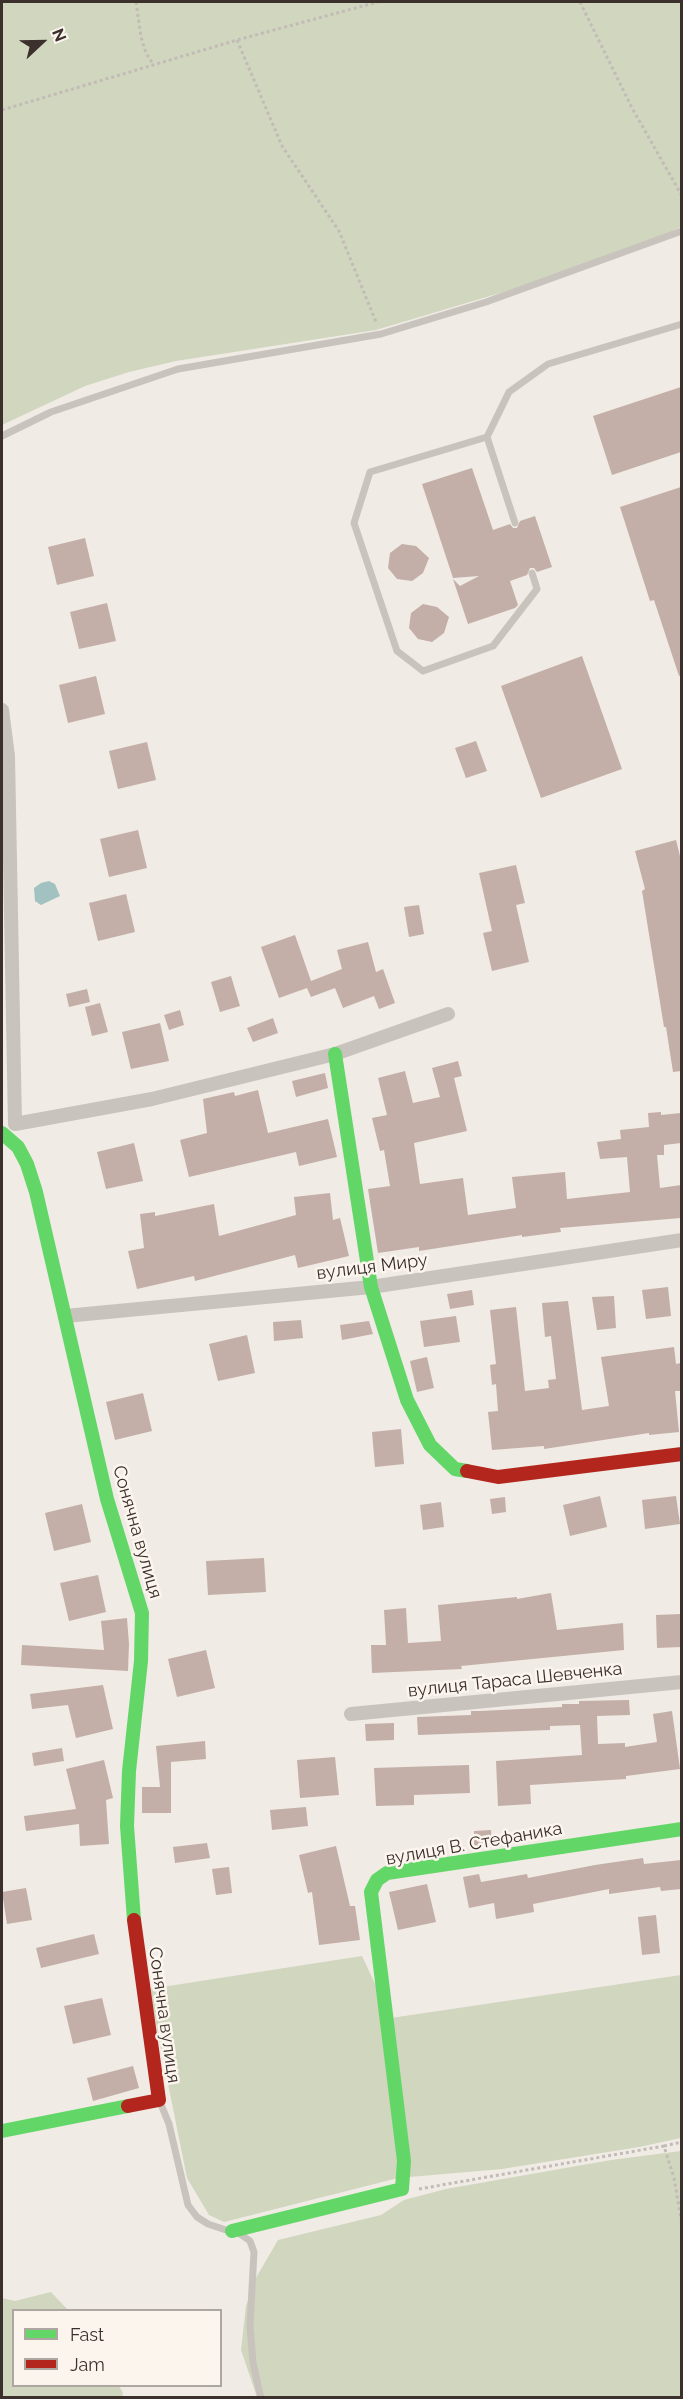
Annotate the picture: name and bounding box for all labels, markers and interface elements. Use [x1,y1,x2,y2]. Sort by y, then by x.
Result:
north arrow [12,12,72,72]
text: N [48,26,70,44]
street label: вулиця Миру [315,1249,429,1285]
street label: Сонячна вулиця [108,1463,166,1601]
street label: вулиця Тараса Шевченка [407,1658,623,1702]
street label: вулиця В. Стефаника [384,1818,564,1870]
street label: Сонячна вулиця [144,1946,184,2084]
legend [12,2309,222,2387]
text: Fast [70,2324,104,2345]
text: Jam [70,2354,105,2375]

